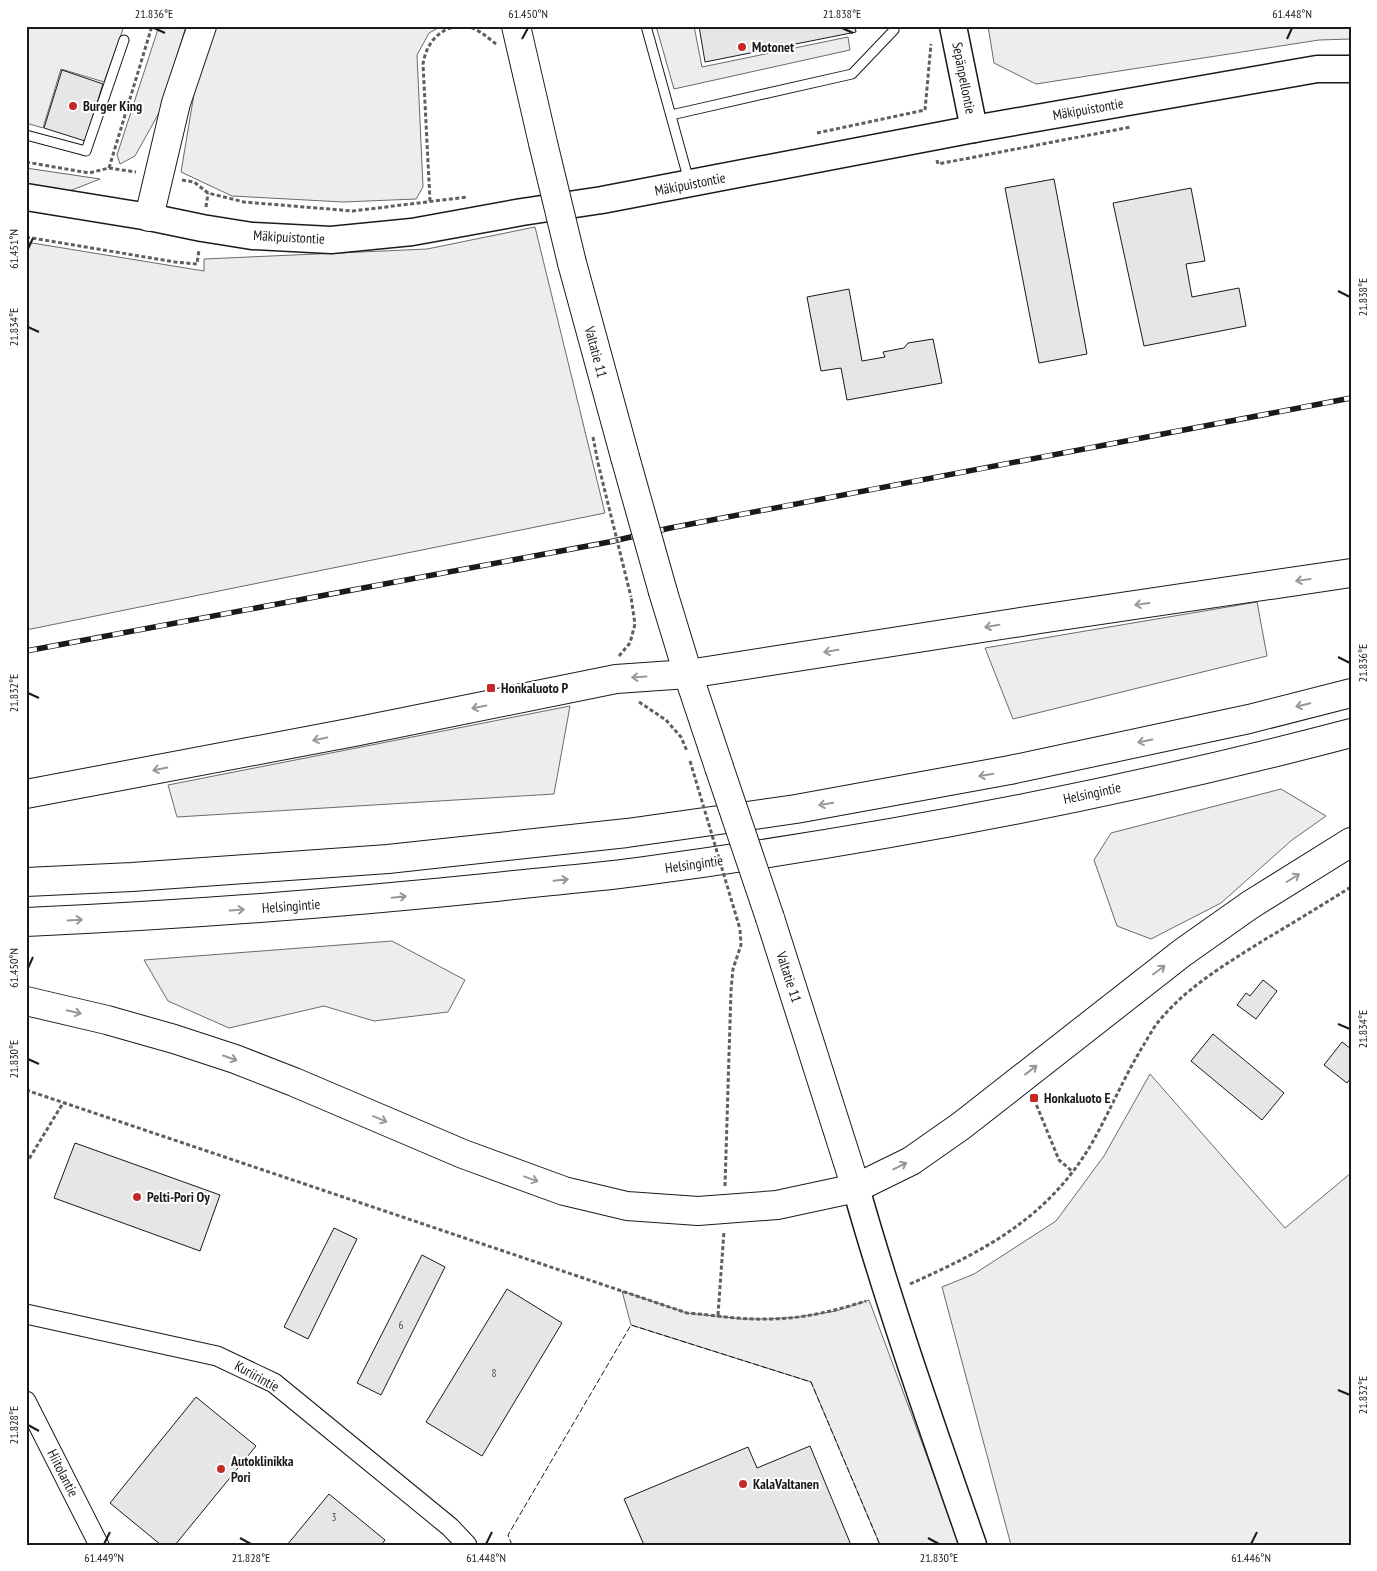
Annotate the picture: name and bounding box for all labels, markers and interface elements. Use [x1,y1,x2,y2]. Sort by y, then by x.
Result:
text: 21.836°E [135,6,173,21]
text: 61.450°N [508,6,548,21]
text: 21.838°E [823,6,861,21]
text: 61.448°N [1272,6,1312,21]
place label: Motonet [752,38,794,56]
marker: Motonet [736,41,748,53]
street label: Sepänpellontie [948,41,980,116]
street label: Mäkipuistontie [1051,94,1125,124]
place label: Burger King [83,97,142,115]
marker: Burger King [67,100,79,112]
street label: Mäkipuistontie [653,168,727,200]
street label: Mäkipuistontie [253,226,325,248]
text: 61.451°N [6,229,21,269]
text: 21.838°E [1355,278,1370,316]
text: 21.834°E [6,308,21,346]
street label: Valtatie 11 [580,323,611,380]
one-way arrow [1295,576,1311,586]
one-way arrow [1134,599,1150,609]
one-way arrow [984,621,1000,631]
text: 21.836°E [1355,644,1370,682]
one-way arrow [824,646,840,656]
one-way arrow [631,672,647,682]
text: 21.832°E [6,674,21,712]
place label: Honkaluoto P [501,679,569,697]
marker: Honkaluoto P [485,682,497,694]
one-way arrow [1296,701,1312,710]
one-way arrow [472,702,488,712]
one-way arrow [312,734,328,744]
one-way arrow [1137,737,1153,747]
one-way arrow [153,765,169,775]
one-way arrow [978,770,994,780]
street label: Helsingintie [1062,778,1123,808]
one-way arrow [819,799,835,809]
street label: Helsingintie [664,851,724,877]
one-way arrow [1285,873,1299,883]
one-way arrow [552,875,568,885]
one-way arrow [391,892,407,902]
street label: Helsingintie [261,895,321,917]
one-way arrow [229,905,245,914]
one-way arrow [67,916,83,925]
text: 61.450°N [6,948,21,988]
street label: Valtatie 11 [772,948,806,1005]
one-way arrow [1152,965,1165,976]
one-way arrow [65,1008,81,1017]
text: 21.834°E [1355,1010,1370,1048]
text: 21.830°E [6,1040,21,1078]
one-way arrow [221,1054,237,1063]
one-way arrow [1024,1065,1037,1076]
place label: Honkaluoto E [1044,1089,1111,1107]
marker: Honkaluoto E [1028,1092,1040,1104]
one-way arrow [372,1114,387,1124]
one-way arrow [892,1161,907,1170]
one-way arrow [523,1175,538,1184]
place label: Pelti-Pori Oy [147,1188,210,1206]
marker: Pelti-Pori Oy [131,1191,143,1203]
house number: 6 [399,1318,404,1332]
street label: Kuriirintie [232,1356,283,1396]
house number: 8 [492,1366,497,1380]
text: 21.832°E [1355,1376,1370,1414]
text: 21.828°E [6,1406,21,1444]
street label: Hiitolantie [43,1446,83,1500]
place label: Autoklinikka Pori [230,1452,294,1486]
marker: Autoklinikka Pori [215,1463,227,1475]
place label: KalaValtanen [753,1475,819,1493]
marker: KalaValtanen [737,1478,749,1490]
house number: 3 [332,1510,337,1524]
text: 61.449°N [84,1550,124,1565]
text: 21.828°E [232,1550,270,1565]
text: 61.448°N [466,1550,506,1565]
text: 21.830°E [920,1550,958,1565]
text: 61.446°N [1231,1550,1271,1565]

